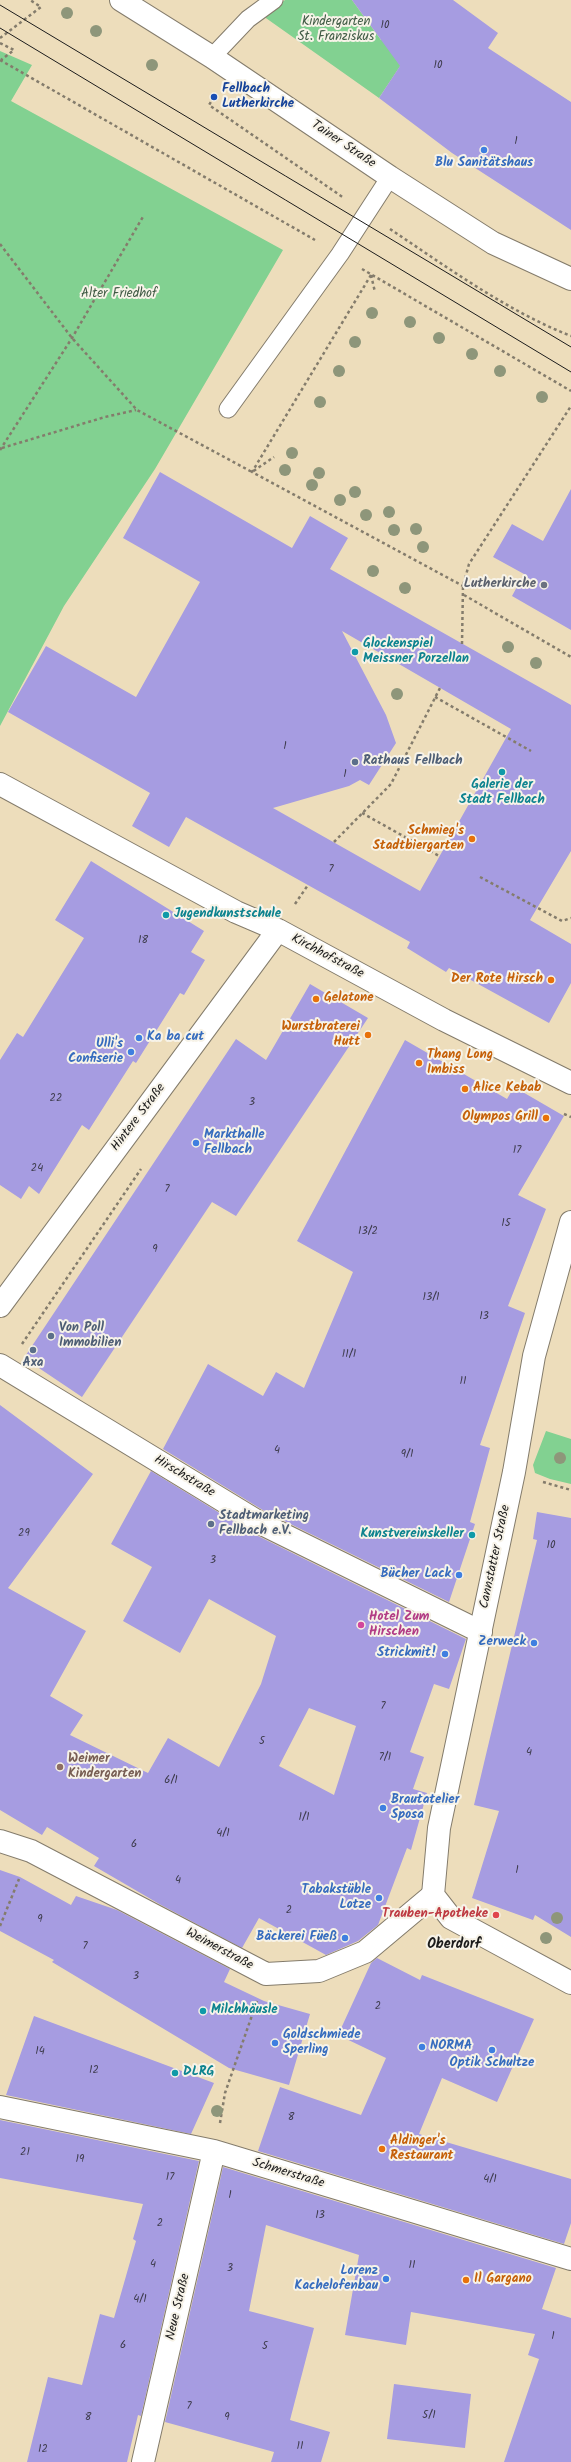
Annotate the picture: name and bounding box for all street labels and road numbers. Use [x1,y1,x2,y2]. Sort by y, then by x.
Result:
street label: Tainer Straße [308,118,378,172]
street label: Kirchhofstraße [288,931,366,983]
street label: Hintere Straße [108,1081,170,1155]
street label: Hirschstraße [150,1453,218,1501]
street label: Cannstatter Straße [477,1504,515,1610]
street label: Weimerstraße [183,1926,255,1974]
street label: Schmerstraße [250,2156,326,2192]
street label: Neue Straße [164,2272,194,2342]

